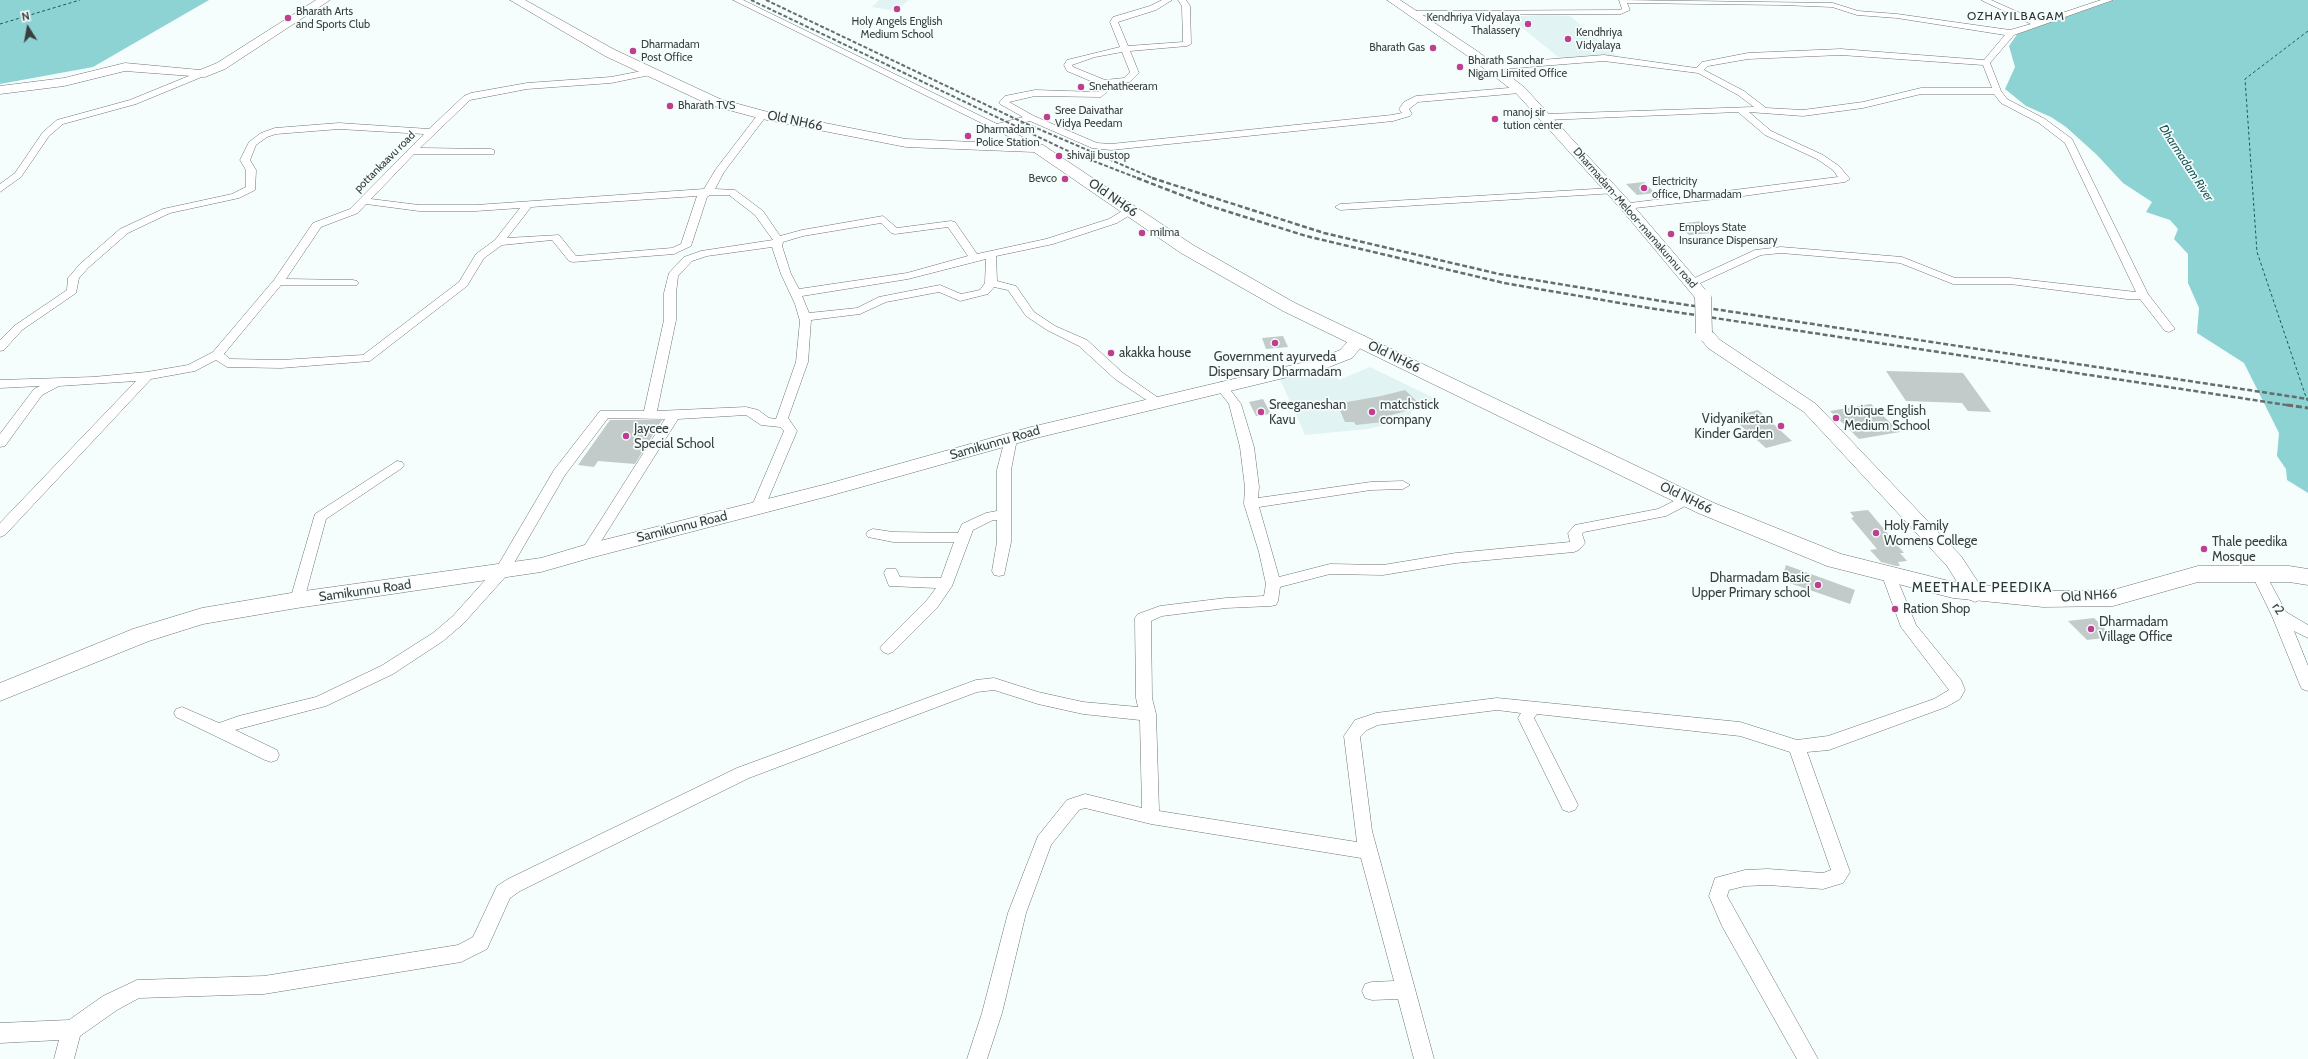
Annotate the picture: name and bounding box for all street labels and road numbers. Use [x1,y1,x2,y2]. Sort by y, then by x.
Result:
street label: Old NH66 [766,108,824,134]
street label: pottankaavu road [352,129,418,195]
street label: Dharmadam-Meloor-mamakunnu road [1570,145,1700,291]
street label: Old NH66 [1086,176,1140,220]
street label: Old NH66 [1365,338,1423,376]
street label: Samikunnu Road [948,423,1042,463]
street label: Old NH66 [1657,479,1715,517]
street label: Samikunnu Road [635,508,729,546]
street label: Samikunnu Road [318,577,412,605]
street label: Old NH66 [2060,586,2118,606]
street label: r2 [2268,600,2288,618]

